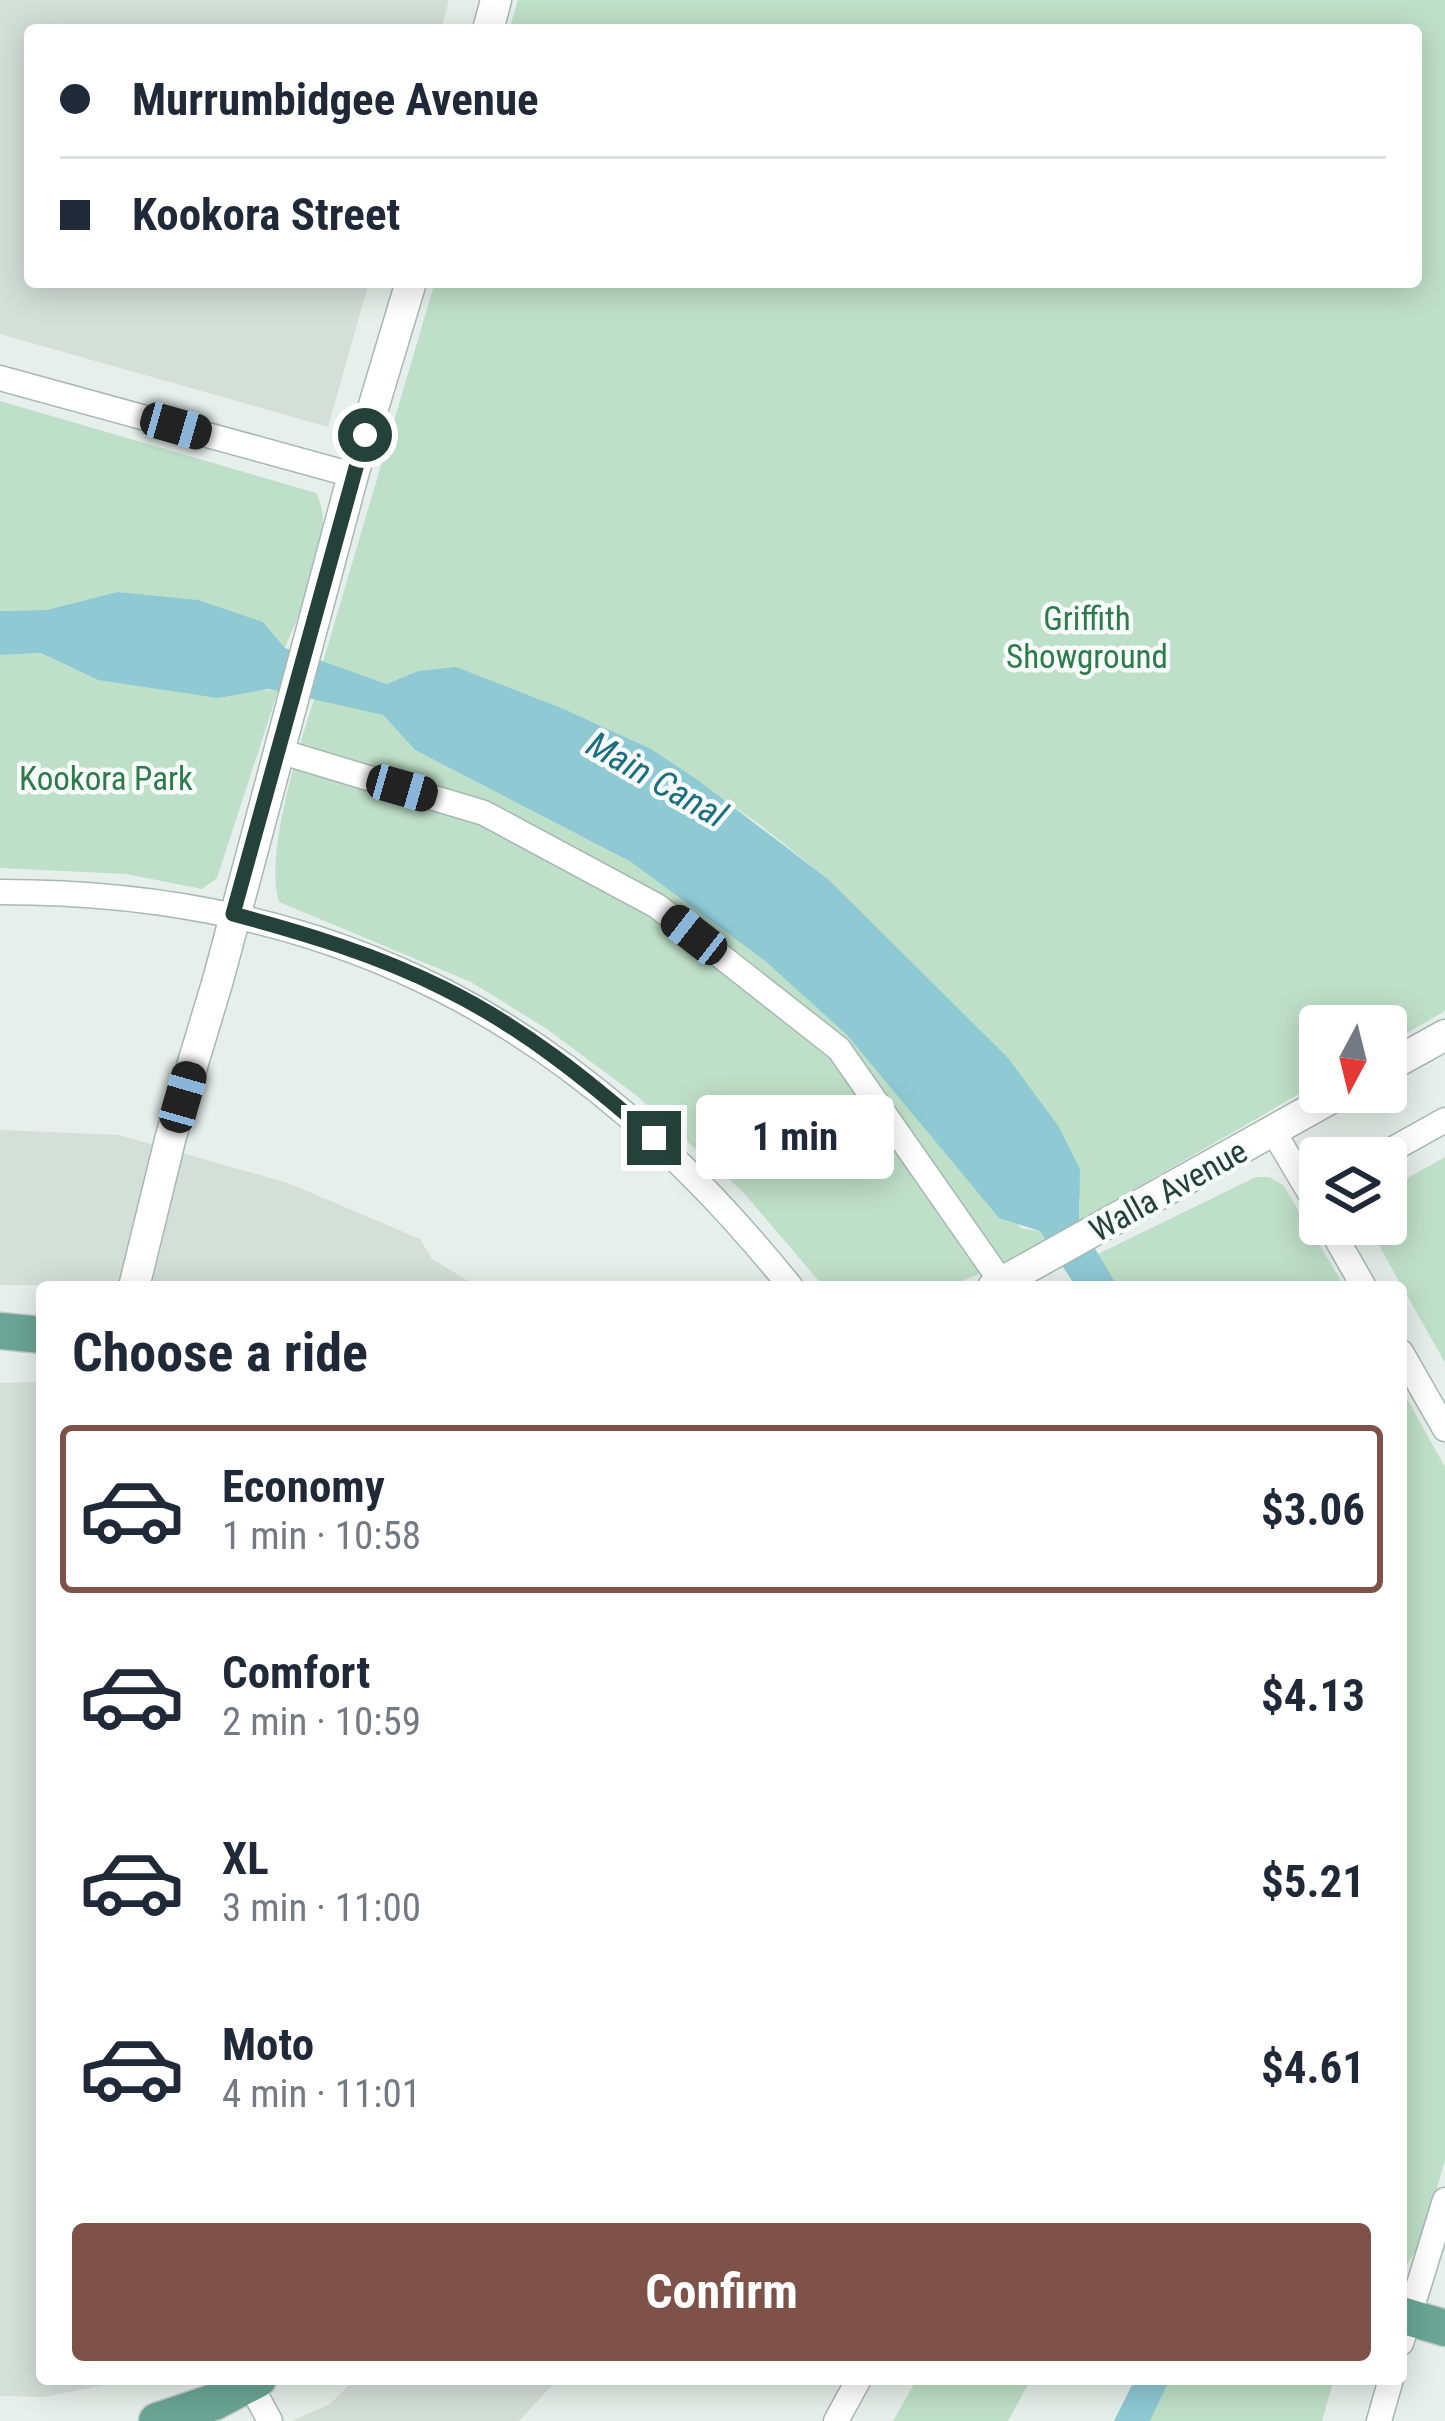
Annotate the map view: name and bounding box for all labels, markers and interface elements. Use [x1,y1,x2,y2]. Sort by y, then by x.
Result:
text: Murrumbidgee Avenue [132,73,539,126]
text: Kookora Street [132,188,400,241]
car [136,399,216,453]
route start [338,408,392,462]
park label: Griffith Showground [1006,599,1168,676]
water label: Main Canal [579,723,735,837]
park label: Kookora Park [19,759,193,798]
car [362,761,442,815]
car [655,899,733,971]
north arrow [1299,1005,1407,1113]
map controls [1299,1005,1407,1245]
car [156,1057,210,1137]
callout: 1 min [696,1096,894,1180]
route end [627,1111,681,1165]
text: 1 min [752,1114,838,1160]
street label: Walla Avenue [1083,1131,1254,1250]
button: layers [1299,1137,1407,1245]
text: Choose a ride [72,1321,368,1384]
icon: car [78,1455,186,1563]
text: Economy [222,1460,385,1513]
text: $3.06 [1261,1483,1365,1536]
text: 1 min · 10:58 [222,1513,421,1559]
icon: car [78,1641,186,1749]
text: Comfort [222,1646,370,1699]
text: $4.13 [1261,1669,1365,1722]
text: 2 min · 10:59 [222,1699,421,1745]
icon: car [78,1827,186,1935]
text: XL [222,1832,269,1885]
text: $5.21 [1261,1855,1365,1908]
text: 3 min · 11:00 [222,1885,421,1931]
icon: car [78,2013,186,2121]
text: Moto [222,2018,314,2071]
text: $4.61 [1261,2041,1365,2094]
text: 4 min · 11:01 [222,2071,421,2117]
button: Confirm [72,2223,1371,2361]

